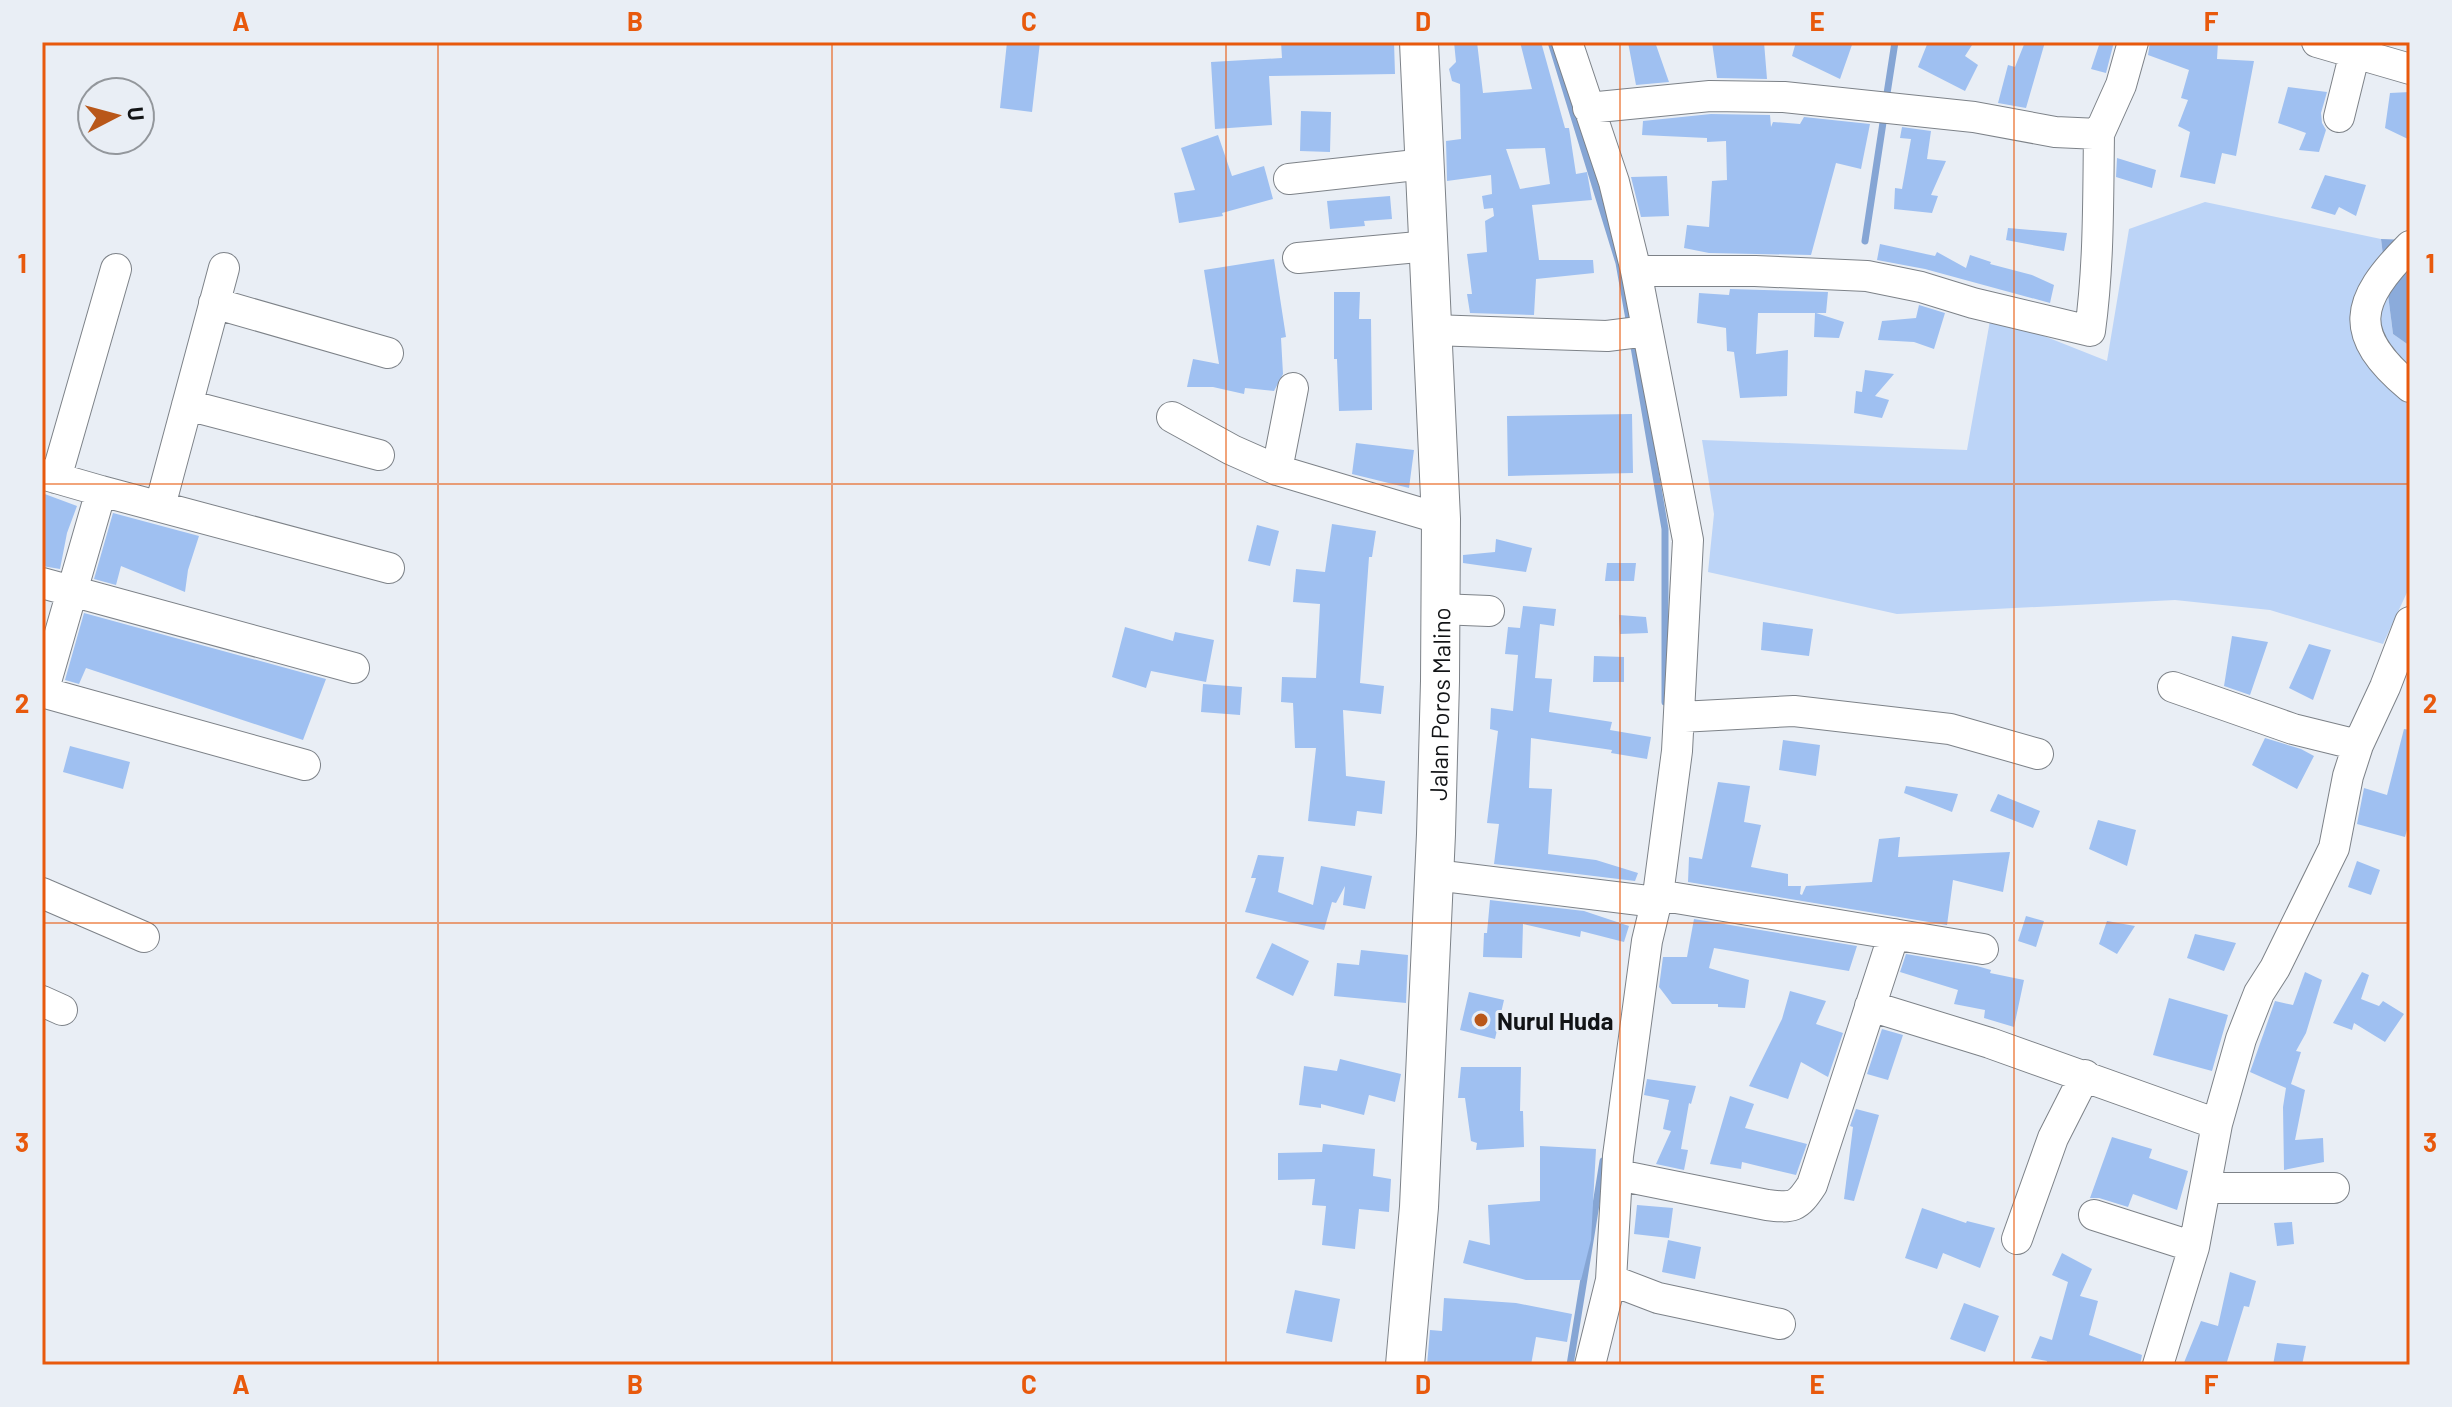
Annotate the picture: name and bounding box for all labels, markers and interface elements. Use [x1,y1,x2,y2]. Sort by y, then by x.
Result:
text: A [232,5,250,36]
text: B [627,5,643,36]
text: C [1021,5,1037,36]
text: D [1415,5,1431,36]
text: E [1809,5,1825,36]
text: F [2204,5,2219,36]
north arrow [76,76,156,156]
text: U [123,106,151,122]
text: 1 [17,247,27,278]
text: 1 [2425,247,2435,278]
street label: Jalan Poros Malino [1422,607,1455,801]
text: 2 [15,687,29,718]
text: 2 [2423,687,2437,718]
place label: Nurul Huda [1497,1006,1613,1035]
marker: Nurul Huda [1472,1011,1490,1029]
text: 3 [15,1126,29,1157]
text: 3 [2423,1126,2437,1157]
text: A [232,1368,250,1399]
text: B [627,1368,643,1399]
text: C [1021,1368,1037,1399]
text: D [1415,1368,1431,1399]
text: E [1809,1368,1825,1399]
text: F [2204,1368,2219,1399]

